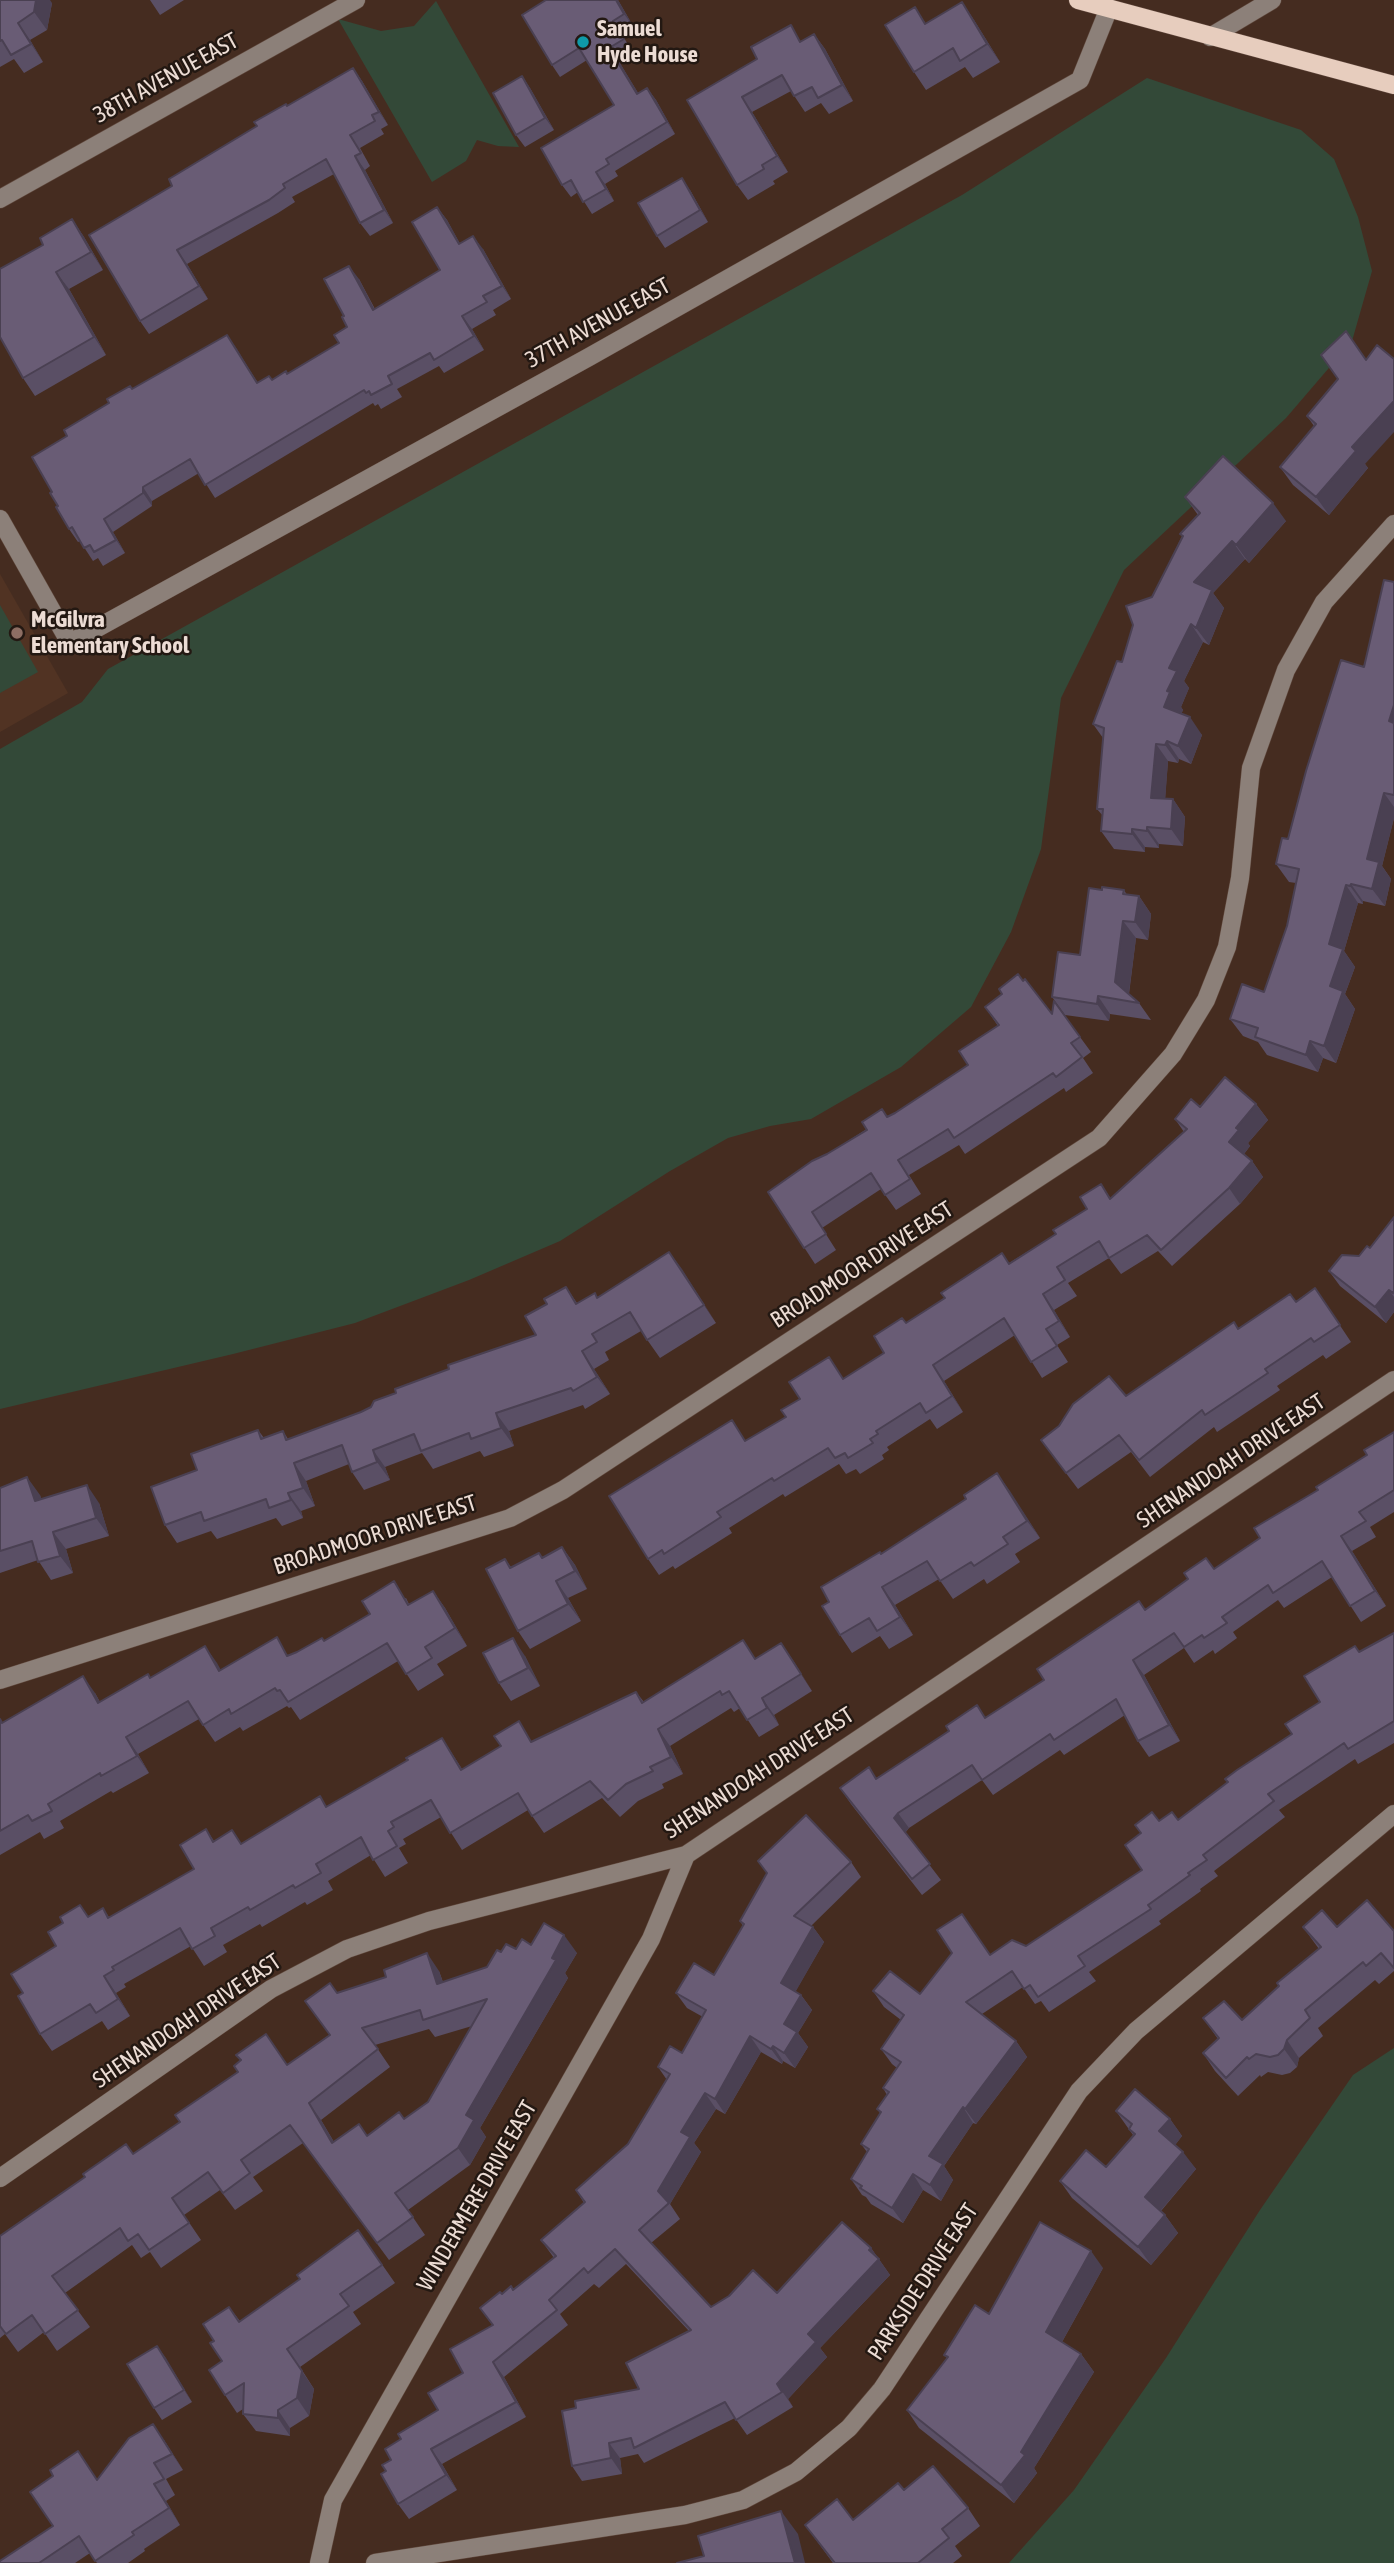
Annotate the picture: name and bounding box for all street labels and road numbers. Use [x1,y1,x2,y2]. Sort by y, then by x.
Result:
street label: 38TH AVENUE EAST [89,27,243,129]
street label: 37TH AVENUE EAST [521,272,675,374]
street label: BROADMOOR DRIVE EAST [766,1196,958,1334]
street label: SHENANDOAH DRIVE EAST [1132,1388,1330,1534]
street label: BROADMOOR DRIVE EAST [270,1489,480,1581]
street label: SHENANDOAH DRIVE EAST [659,1701,859,1845]
street label: SHENANDOAH DRIVE EAST [88,1948,286,2094]
street label: WINDERMERE DRIVE EAST [411,2096,543,2296]
street label: PARKSIDE DRIVE EAST [862,2199,984,2365]

